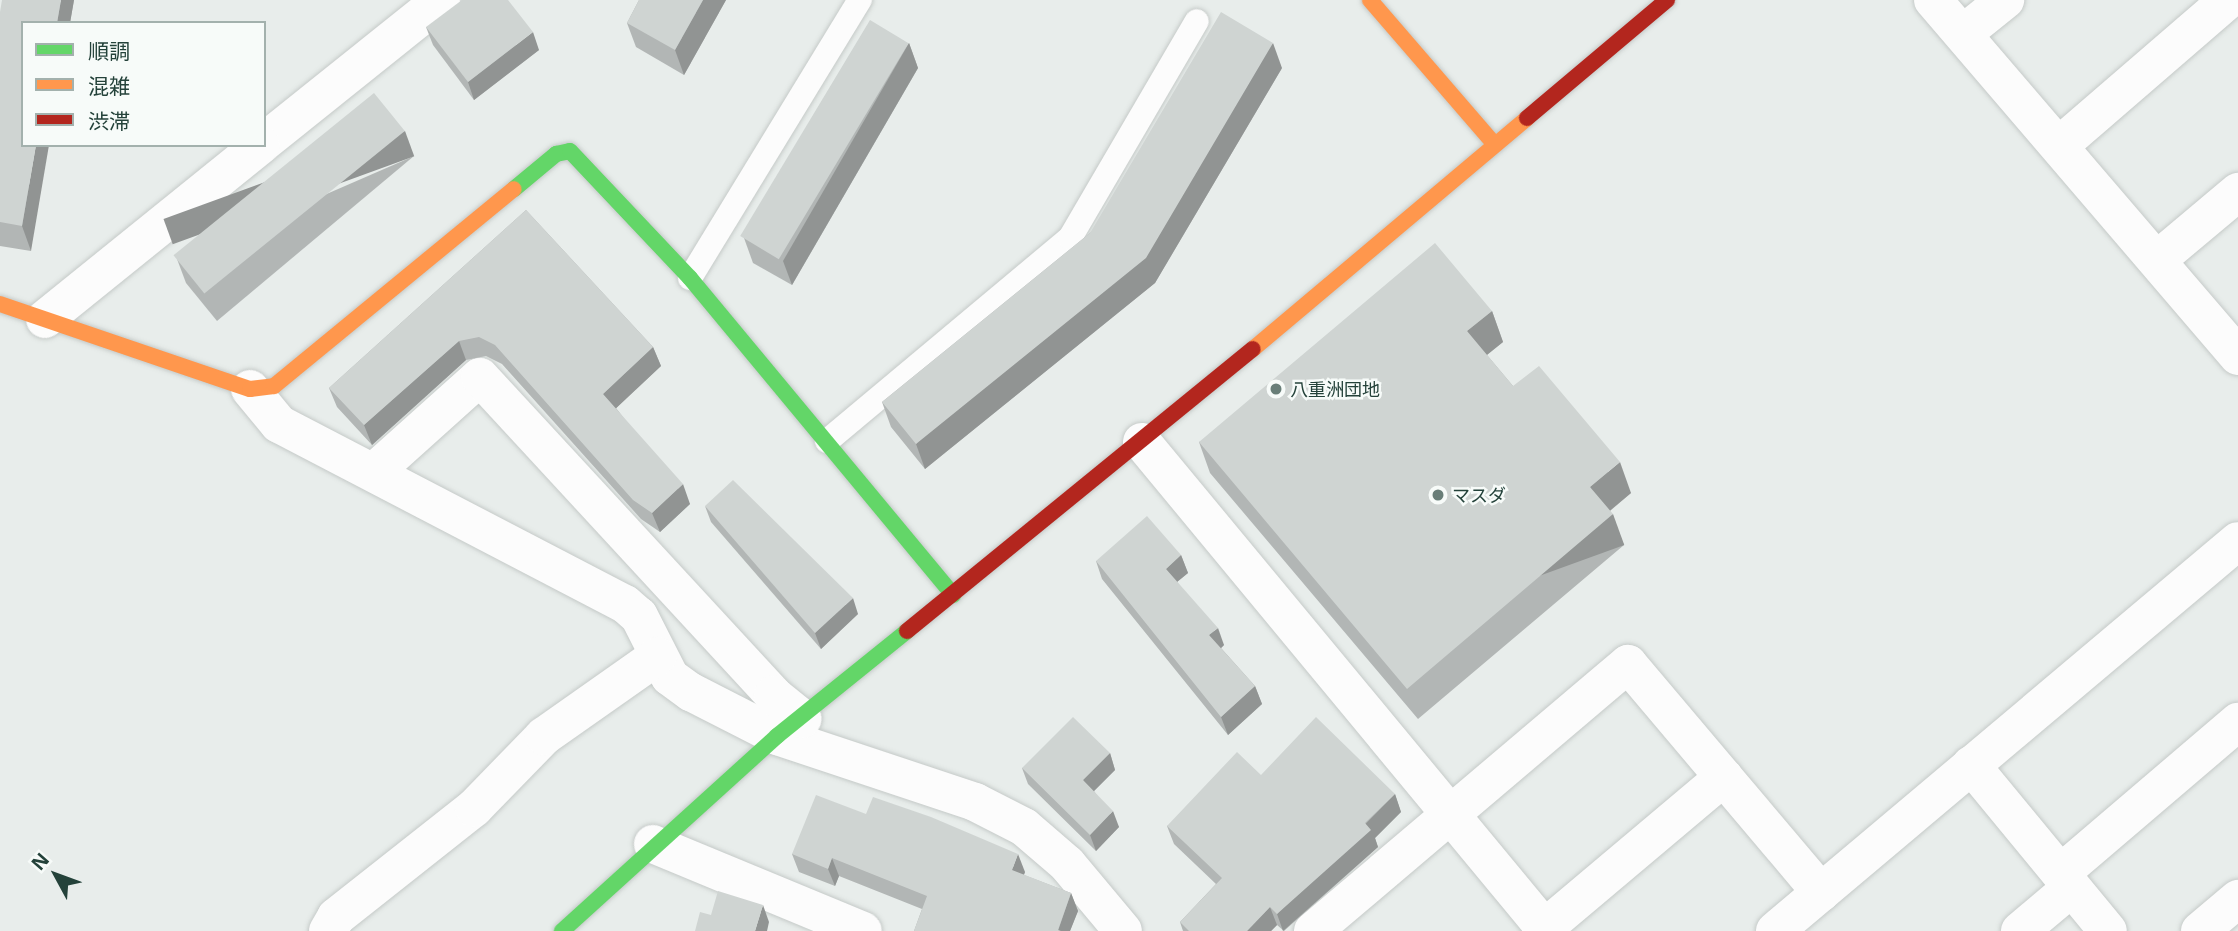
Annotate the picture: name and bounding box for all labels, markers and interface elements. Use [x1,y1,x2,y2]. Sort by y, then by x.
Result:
legend [21,21,266,147]
text: 順調 [88,37,130,65]
text: 混雑 [88,72,130,100]
text: 渋滞 [88,107,130,135]
place label: 八重洲団地 [1290,378,1380,400]
marker: 八重洲団地 [1268,381,1284,397]
place label: マスダ [1452,484,1506,506]
marker: マスダ [1430,487,1446,503]
north arrow [21,840,91,910]
text: N [25,847,55,876]

